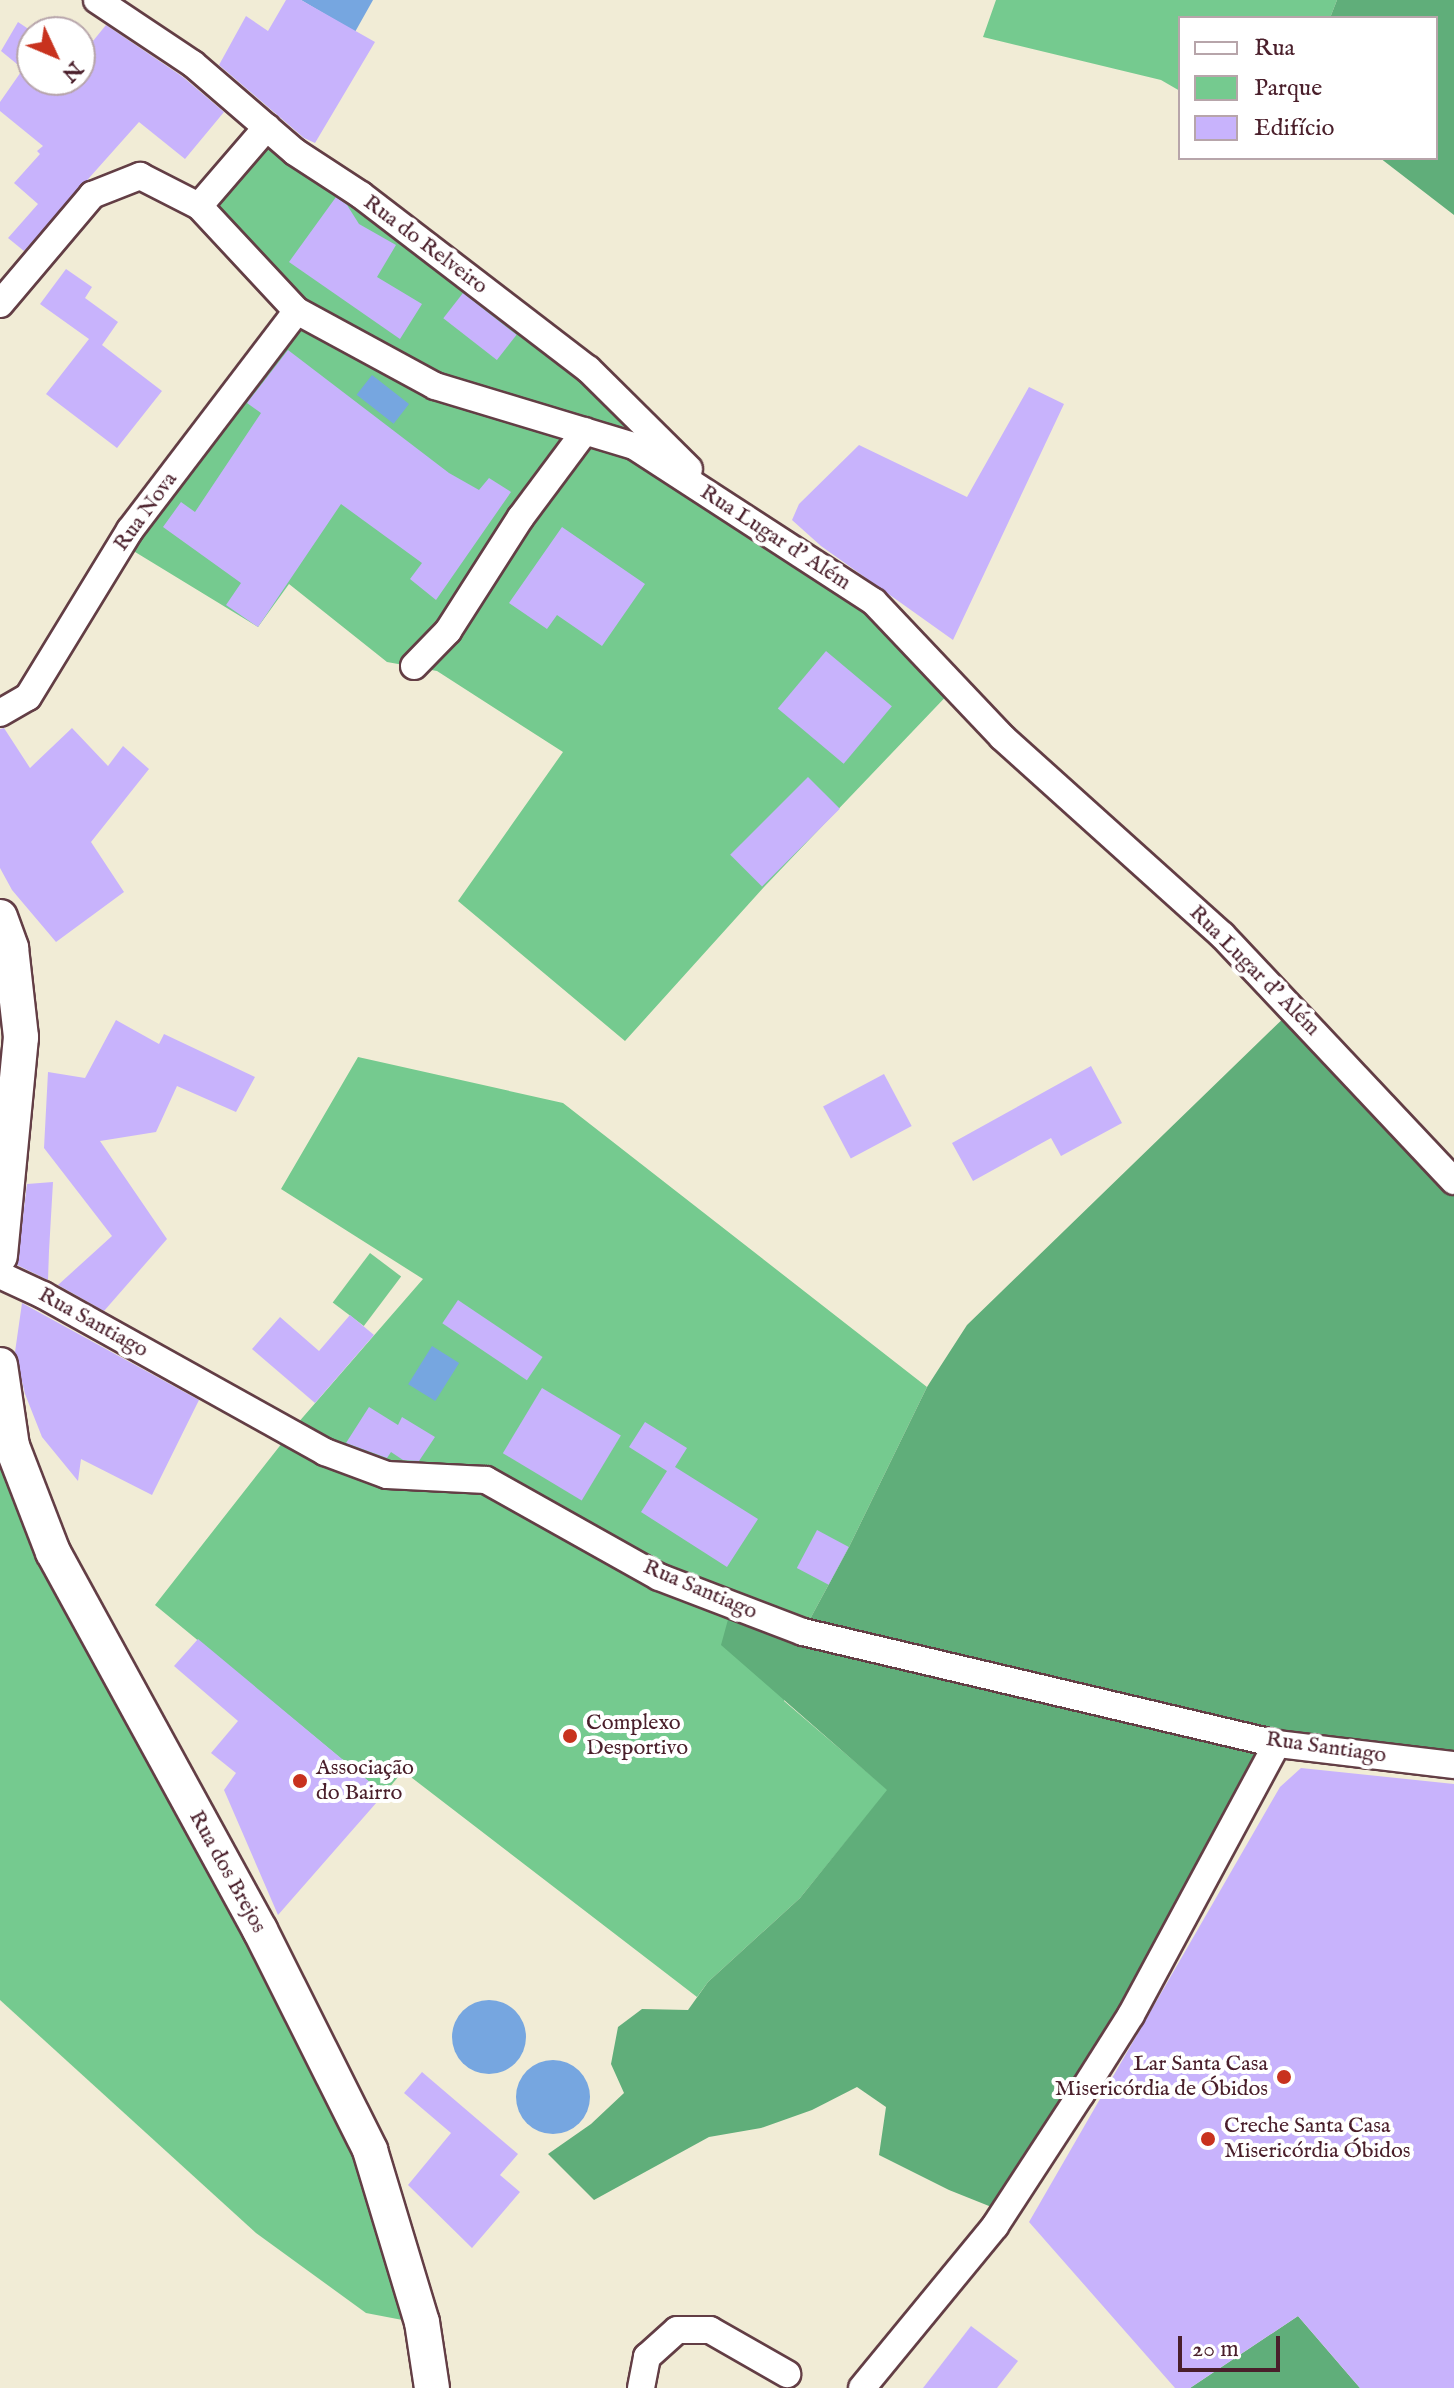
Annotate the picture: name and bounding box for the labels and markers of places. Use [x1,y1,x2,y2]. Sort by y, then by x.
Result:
place label: Complexo Desportivo [586,1710,688,1762]
marker: Complexo Desportivo [561,1727,579,1745]
place label: Associação do Bairro [316,1755,414,1806]
marker: Associação do Bairro [291,1772,309,1790]
place label: Lar Santa Casa Misericórdia de Óbidos [1055,2051,1268,2102]
marker: Lar Santa Casa Misericórdia de Óbidos [1275,2068,1293,2086]
place label: Creche Santa Casa Misericórdia Óbidos [1224,2113,1411,2164]
marker: Creche Santa Casa Misericórdia Óbidos [1199,2130,1217,2148]

